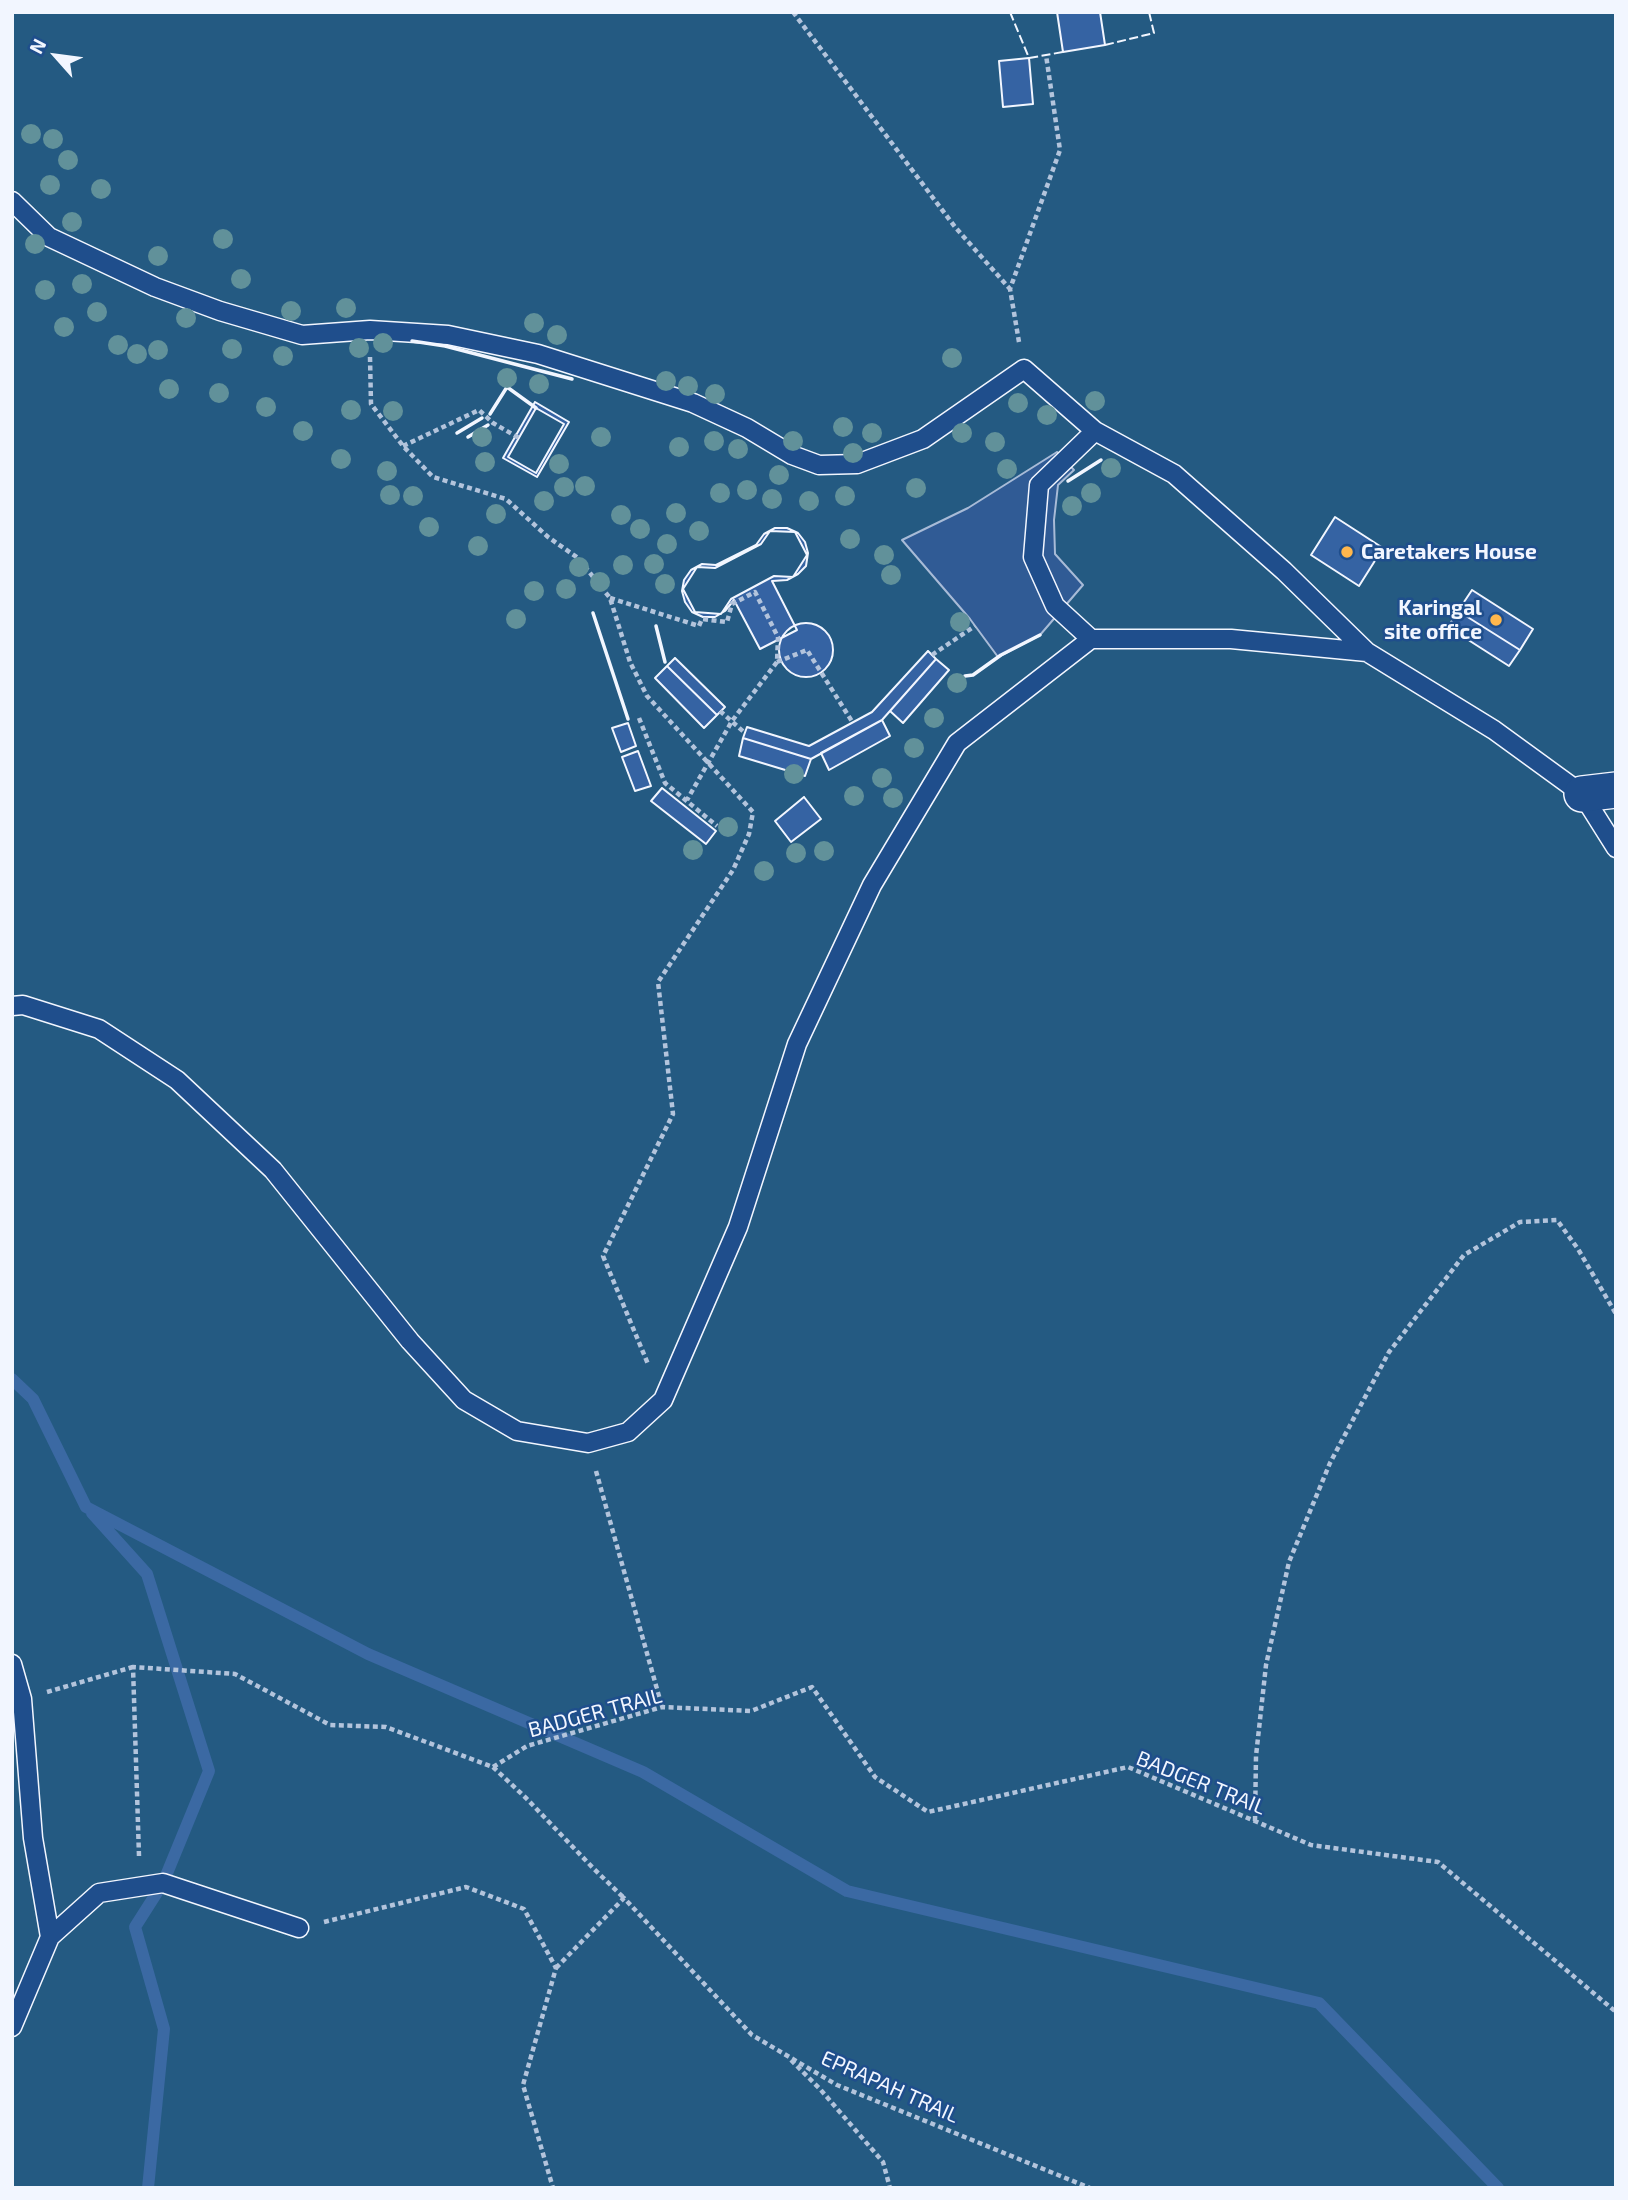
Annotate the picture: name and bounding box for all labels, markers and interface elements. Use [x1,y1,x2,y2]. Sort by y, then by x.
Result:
north arrow [21,21,91,91]
text: N [24,34,50,57]
place label: Caretakers House [1361,539,1537,565]
marker: Caretakers House [1339,544,1355,560]
place label: Karingal site office [1384,595,1482,645]
marker: Karingal site office [1488,612,1504,628]
street label: BADGER TRAIL [525,1683,665,1743]
street label: BADGER TRAIL [1133,1746,1269,1820]
street label: EPRAPAH TRAIL [817,2045,963,2129]

